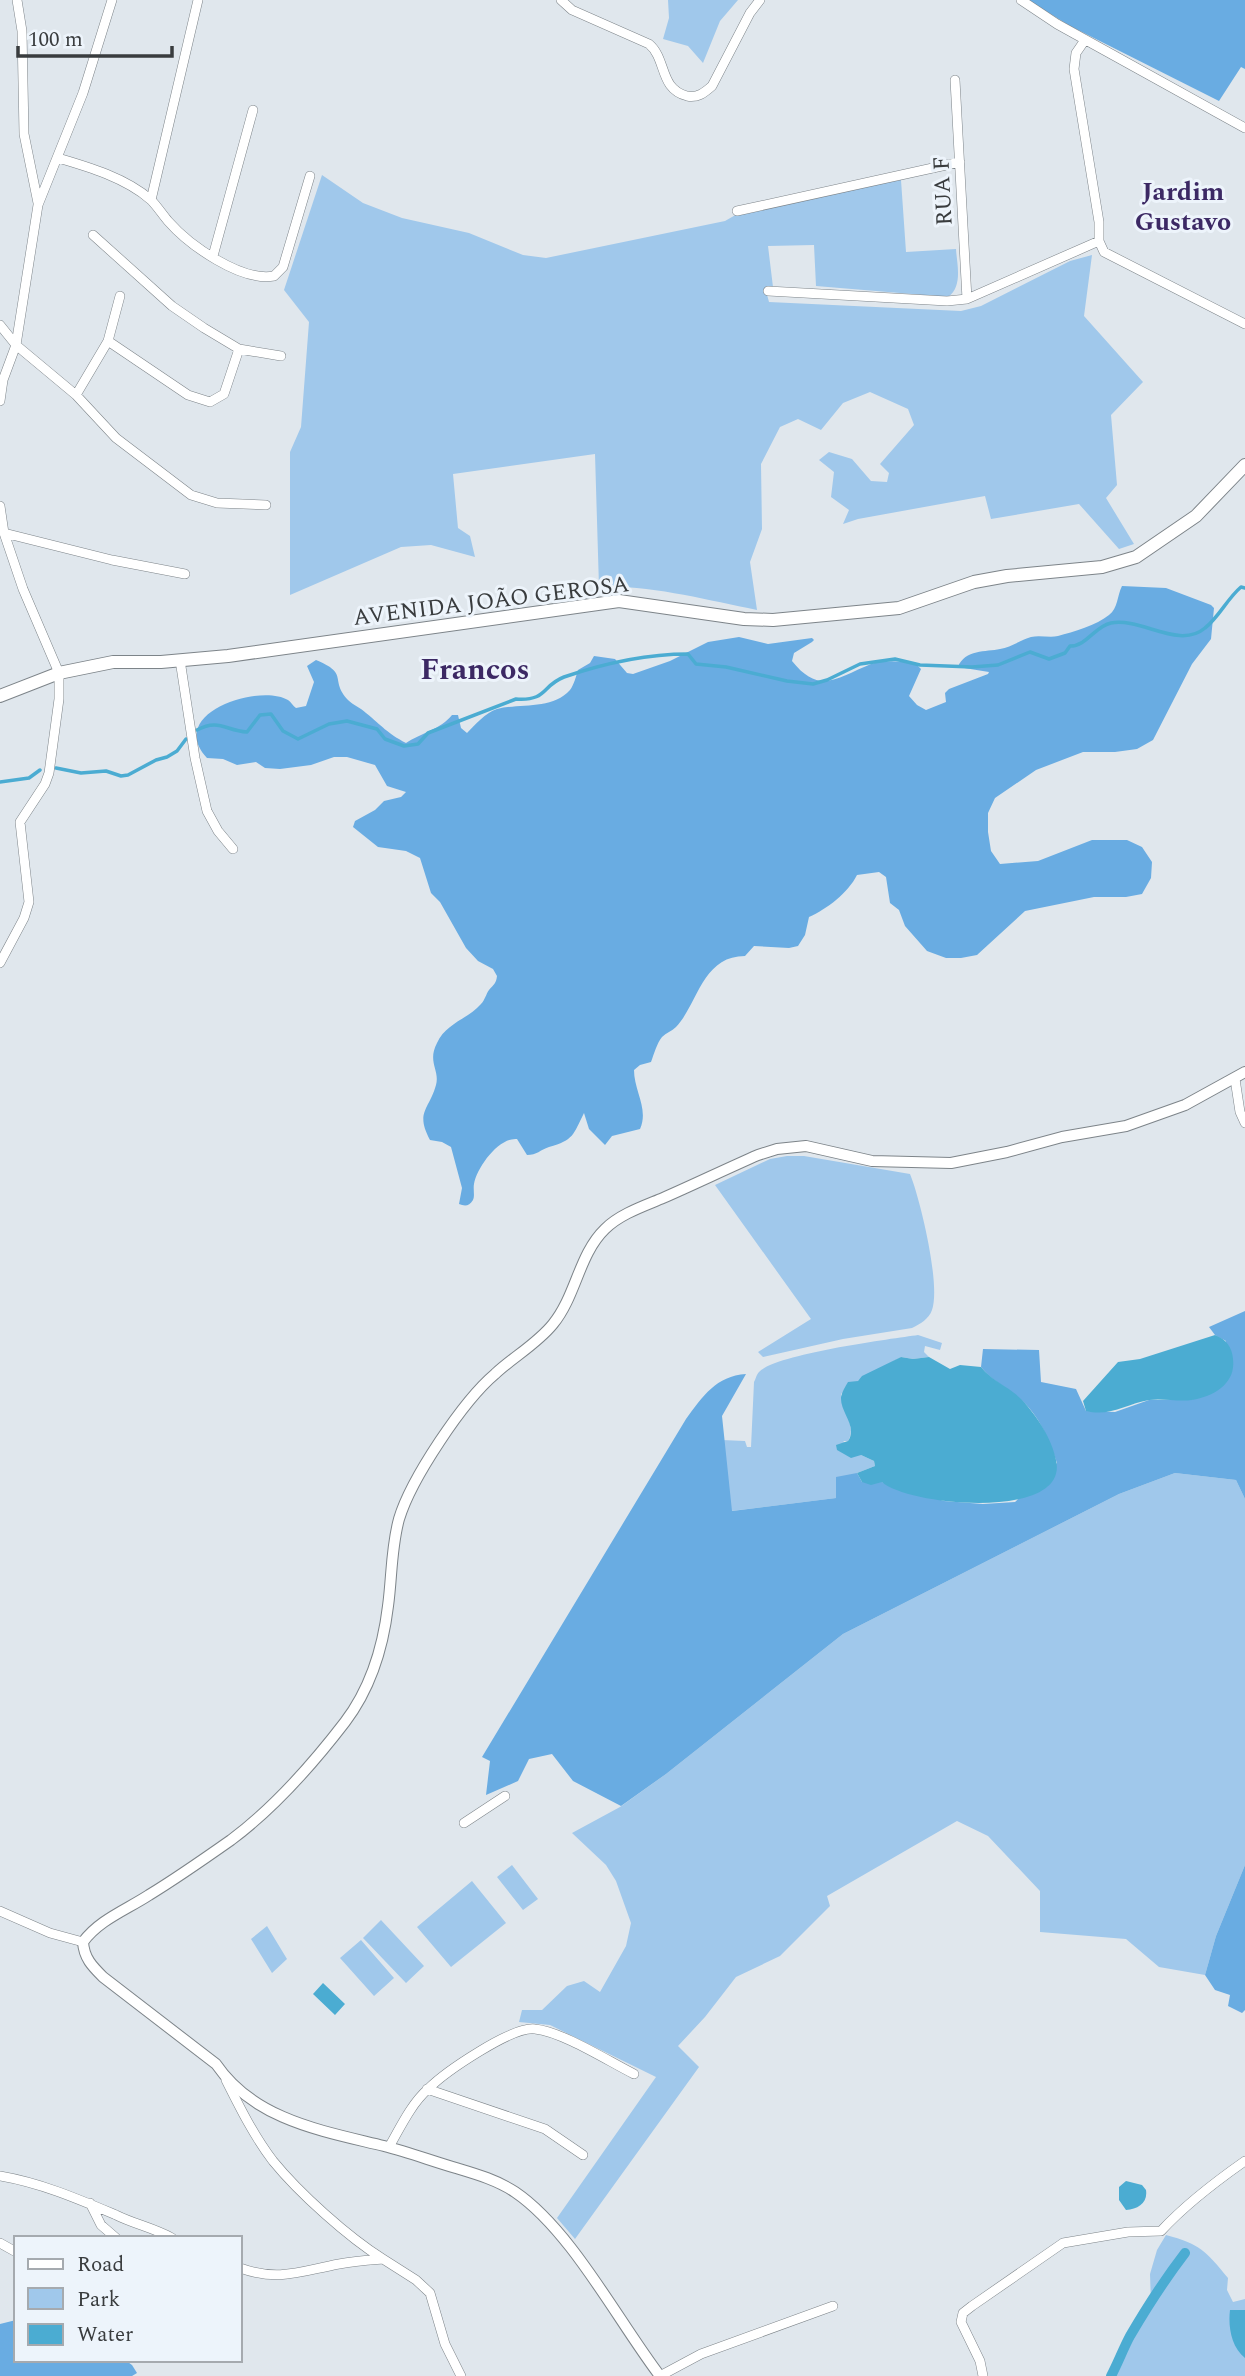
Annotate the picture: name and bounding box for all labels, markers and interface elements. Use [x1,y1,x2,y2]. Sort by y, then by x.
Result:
scale bar [18,14,172,58]
text: 100 m [28,24,83,56]
street label: RUA F [924,155,963,227]
district label: Jardim Gustavo [1135,172,1231,242]
street label: AVENIDA JOÃO GEROSA [351,567,631,636]
district label: Francos [420,647,530,693]
legend [14,2236,242,2362]
text: Road [77,2249,124,2281]
text: Park [77,2284,121,2316]
text: Water [77,2319,133,2351]

